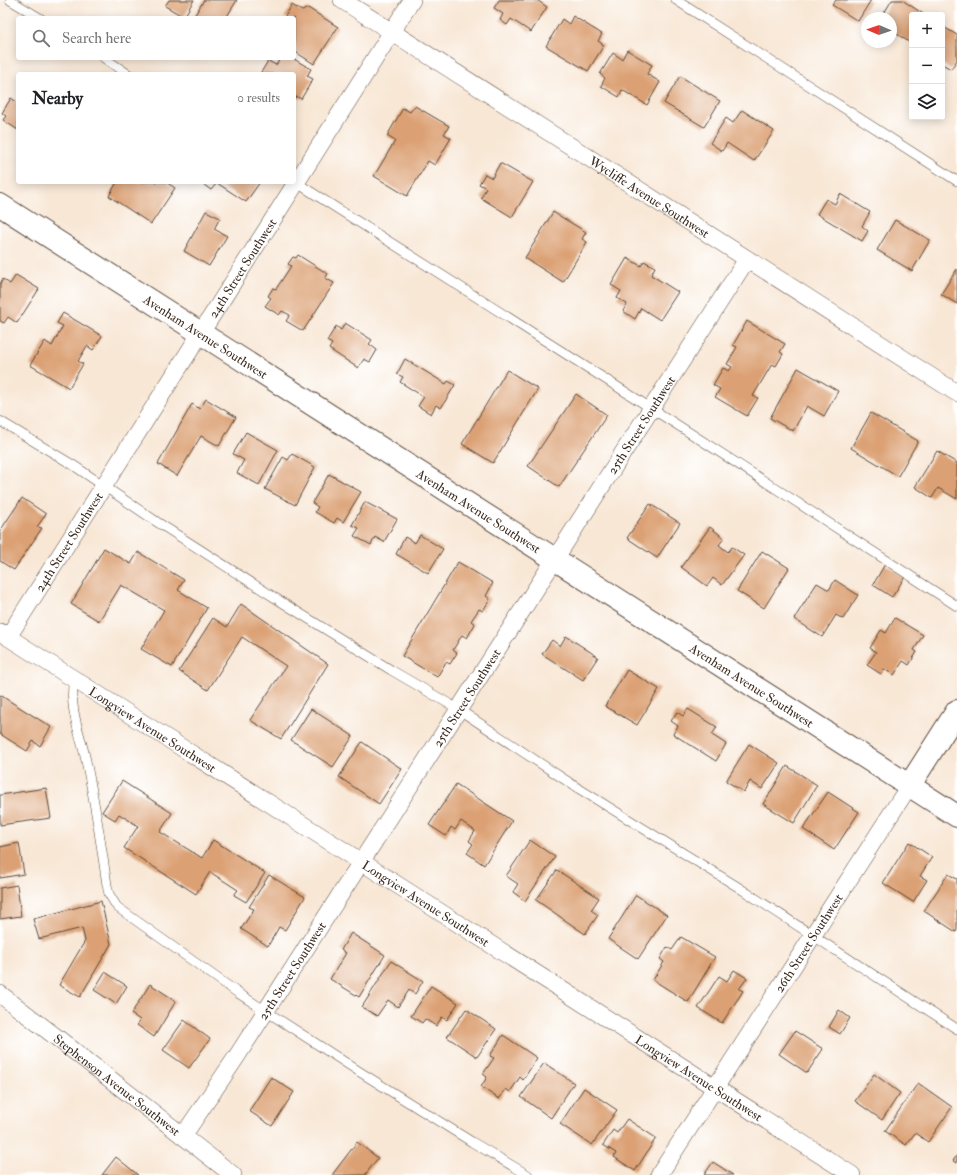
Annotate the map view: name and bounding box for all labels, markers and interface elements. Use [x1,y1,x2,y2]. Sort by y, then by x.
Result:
north arrow [861,12,897,48]
map controls [909,12,945,120]
button: + [909,12,945,48]
search box [16,16,296,60]
icon: search [30,27,52,49]
text: Search here [62,29,131,48]
button: − [909,48,945,84]
button: layers [909,84,945,120]
text: Nearby [32,88,83,109]
text: 0 results [237,90,280,106]
street label: Wycliffe Avenue Southwest [585,153,712,242]
street label: 24th Street Southwest [205,216,280,321]
street label: Avenham Avenue Southwest [139,291,270,383]
street label: 25th Street Southwest [605,373,679,477]
street label: Avenham Avenue Southwest [412,465,543,557]
street label: 24th Street Southwest [32,489,107,595]
street label: Avenham Avenue Southwest [685,640,816,731]
street label: 25th Street Southwest [430,646,504,750]
street label: Longview Avenue Southwest [86,684,219,776]
street label: Longview Avenue Southwest [359,857,492,950]
street label: 26th Street Southwest [771,891,847,996]
street label: 25th Street Southwest [255,919,330,1023]
street label: Stephenson Avenue Southwest [50,1031,183,1140]
street label: Longview Avenue Southwest [632,1032,765,1125]

